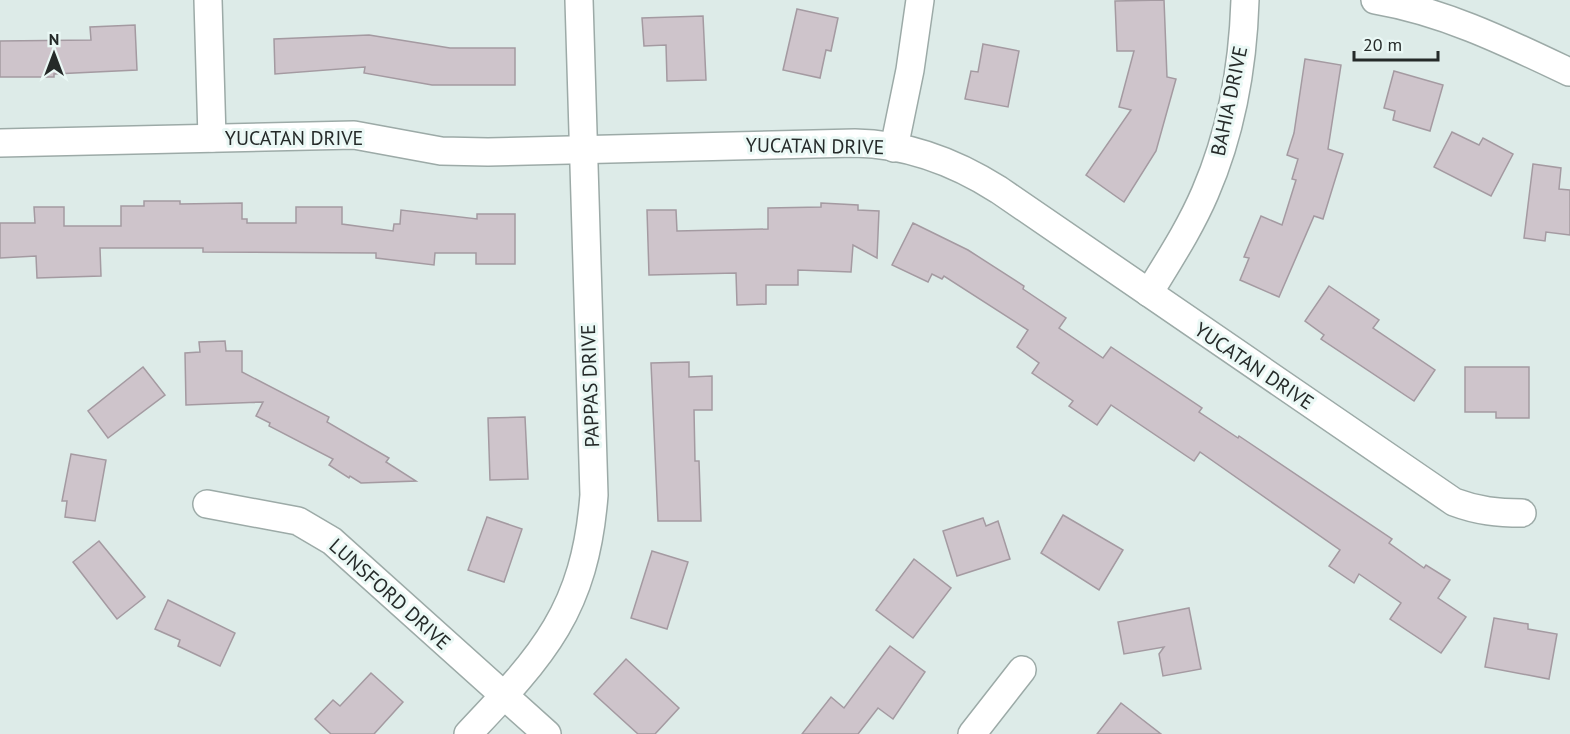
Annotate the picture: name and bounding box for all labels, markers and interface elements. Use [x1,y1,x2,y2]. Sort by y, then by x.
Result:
north arrow [24,24,84,84]
scale bar [1354,24,1438,62]
text: N [49,29,59,49]
text: 20 m [1363,33,1402,56]
street label: BAHIA DRIVE [1205,44,1253,158]
street label: YUCATAN DRIVE [225,125,363,151]
street label: YUCATAN DRIVE [746,132,884,160]
street label: YUCATAN DRIVE [1189,316,1319,416]
street label: PAPPAS DRIVE [575,324,605,448]
street label: LUNSFORD DRIVE [324,533,456,655]

